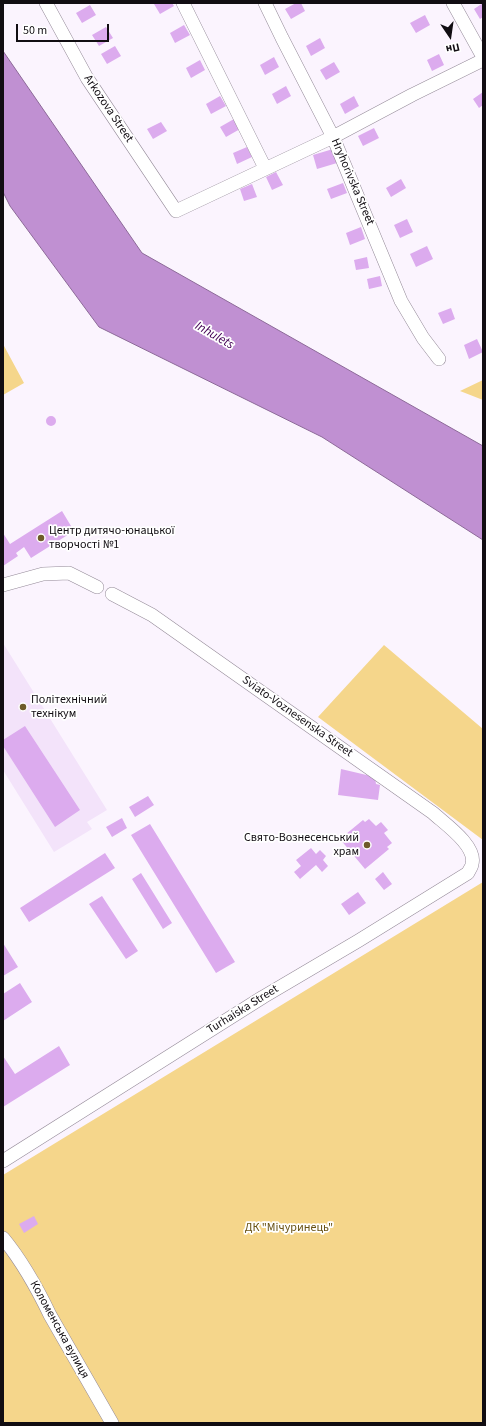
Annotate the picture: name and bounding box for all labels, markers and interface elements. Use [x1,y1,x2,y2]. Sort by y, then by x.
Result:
scale bar [18,16,111,42]
north arrow [430,16,470,56]
text: 50 m [23,22,47,39]
text: Пн [444,39,461,57]
street label: Arkozova Street [80,73,136,145]
street label: Hryhorivska Street [327,136,377,228]
water label: Inhulets [192,319,236,353]
place label: Центр дитячо-юнацької творчості №1 [49,524,174,552]
marker: Центр дитячо-юнацької творчості №1 [36,533,46,543]
street label: Sviato-Voznesenska Street [239,673,355,761]
place label: Політехнічний технікум [31,693,107,721]
marker: Політехнічний технікум [18,702,28,712]
place label: Свято-Вознесенський храм [244,831,359,859]
marker: Свято-Вознесенський храм [362,840,372,850]
street label: Turhaiska Street [205,982,281,1038]
park label: ДК "Мічуринець" [245,1221,333,1235]
street label: Коломенська вулиця [26,1279,92,1381]

